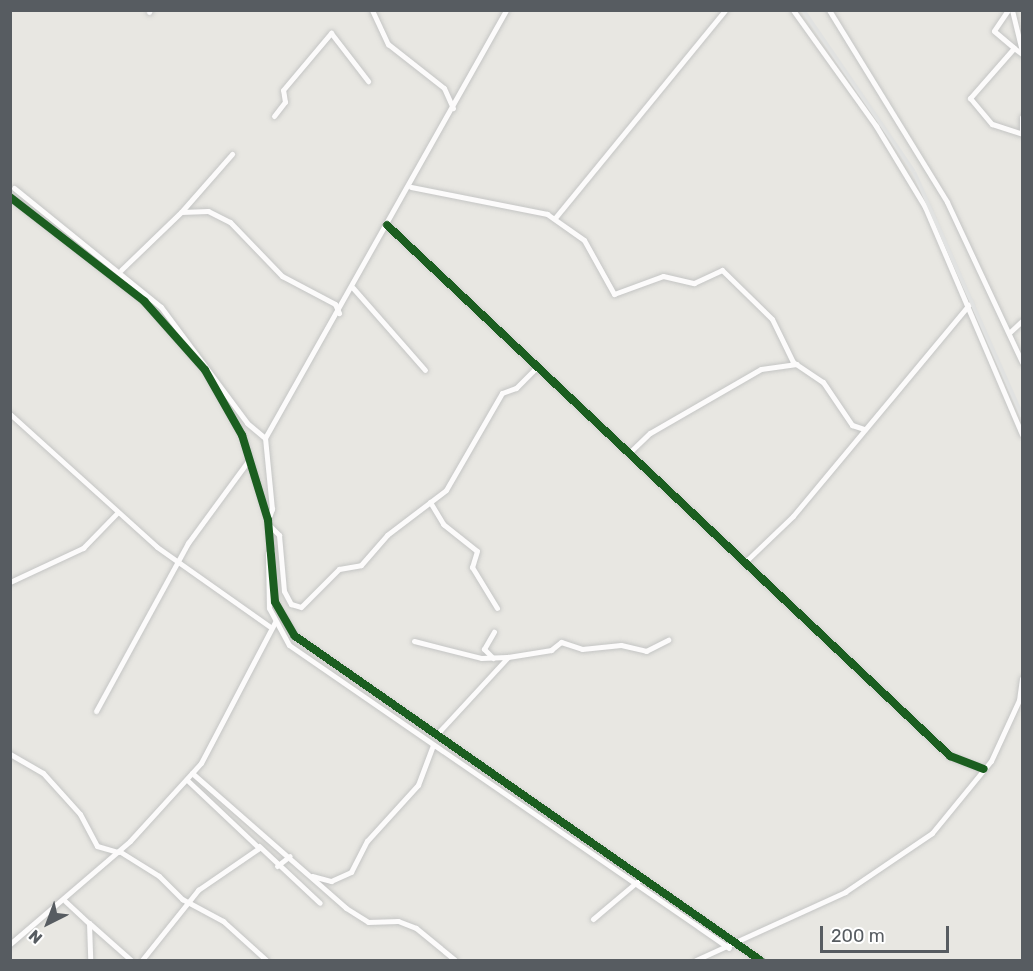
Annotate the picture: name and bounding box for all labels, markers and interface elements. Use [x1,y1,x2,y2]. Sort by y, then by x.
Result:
north arrow [18,893,78,953]
scale bar [823,914,952,952]
text: 200 m [831,925,885,947]
text: N [25,926,46,948]

